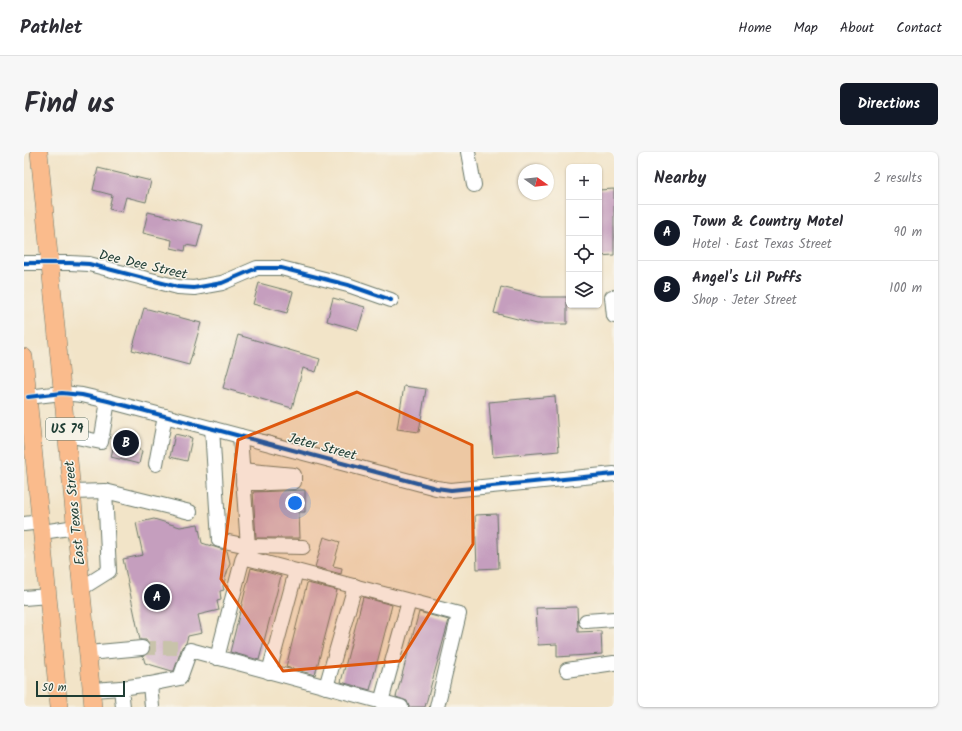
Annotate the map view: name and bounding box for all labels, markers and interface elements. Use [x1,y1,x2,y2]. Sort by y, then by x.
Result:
text: Pathlet [20,13,82,43]
text: Home [738,17,772,39]
text: Map [794,17,818,39]
text: About [840,17,874,39]
text: Contact [896,17,942,39]
text: Find us [24,82,115,127]
button: Directions [840,83,938,125]
north arrow [518,164,554,200]
map controls [566,164,602,308]
button: + [566,164,602,200]
text: Nearby [654,165,706,192]
text: 2 results [874,168,922,189]
button: − [566,200,602,236]
text: Town & Country Motel [692,210,843,234]
text: A [663,222,671,243]
text: 90 m [894,222,922,243]
text: Hotel · East Texas Street [692,234,832,255]
button: locate [566,236,602,272]
street label: Dee Dee Street [97,244,190,286]
text: Angel's Lil Puffs [692,266,802,290]
button: layers [566,272,602,308]
text: B [663,278,671,299]
text: 100 m [889,278,922,299]
text: Shop · Jeter Street [692,290,797,311]
road number: US 79 [46,418,88,440]
street label: Jeter Street [285,427,359,467]
pin: B [113,428,139,458]
street label: East Texas Street [59,459,91,566]
your location [285,493,305,513]
pin: A [144,582,170,612]
scale bar [36,679,125,698]
text: 50 m [42,679,67,697]

